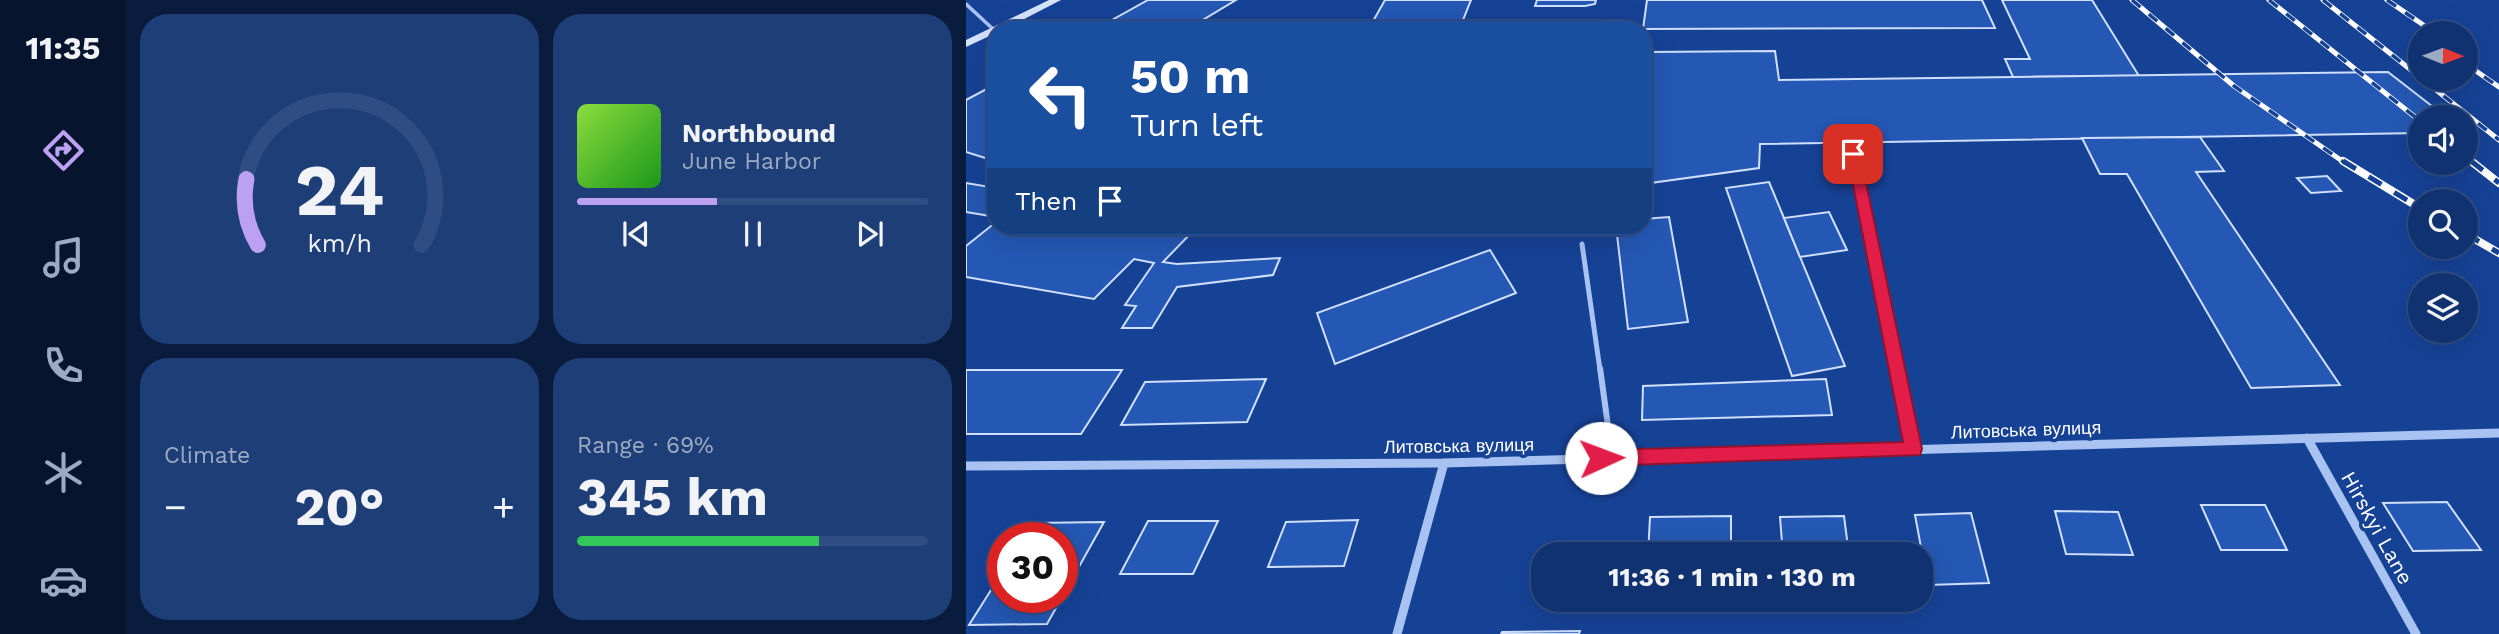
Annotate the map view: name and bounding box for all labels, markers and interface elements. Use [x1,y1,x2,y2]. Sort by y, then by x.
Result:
north arrow [2408,21,2478,91]
map controls [2408,21,2478,343]
text: 11:35 [26,29,100,67]
text: 50 m [1130,47,1250,105]
icon: left [1015,49,1106,140]
button: sound [2408,105,2478,175]
text: Turn left [1130,106,1263,144]
text: Northbound [682,118,836,148]
pin [1823,124,1883,184]
icon: directions [39,126,88,175]
icon: arrive [1834,135,1872,173]
text: 24 [295,147,384,233]
text: June Harbor [682,148,821,175]
icon: arrive [1091,182,1129,220]
text: Then [1015,186,1077,216]
button: search [2408,189,2478,259]
icon: previous [617,215,655,253]
icon: pause [734,215,772,253]
icon: next [851,215,889,253]
text: km/h [307,229,372,258]
icon: music [39,233,88,282]
button: layers [2408,273,2478,343]
icon: phone [39,341,88,390]
street label: Литовська вулиця [1950,416,2102,443]
position arrow [1564,421,1638,495]
text: Range · 69% [577,432,714,459]
street label: Литовська вулиця [1384,434,1534,457]
text: Climate [164,442,250,469]
icon: climate [39,448,88,497]
text: 345 km [577,467,768,528]
street label: Hirskyi Lane [2336,467,2419,589]
text: 20° [294,477,385,538]
text: − [164,485,187,529]
text: + [492,485,515,529]
speed limit sign: 30 [987,522,1078,613]
icon: car [39,556,88,605]
text: 11:36 · 1 min · 130 m [1608,562,1856,592]

